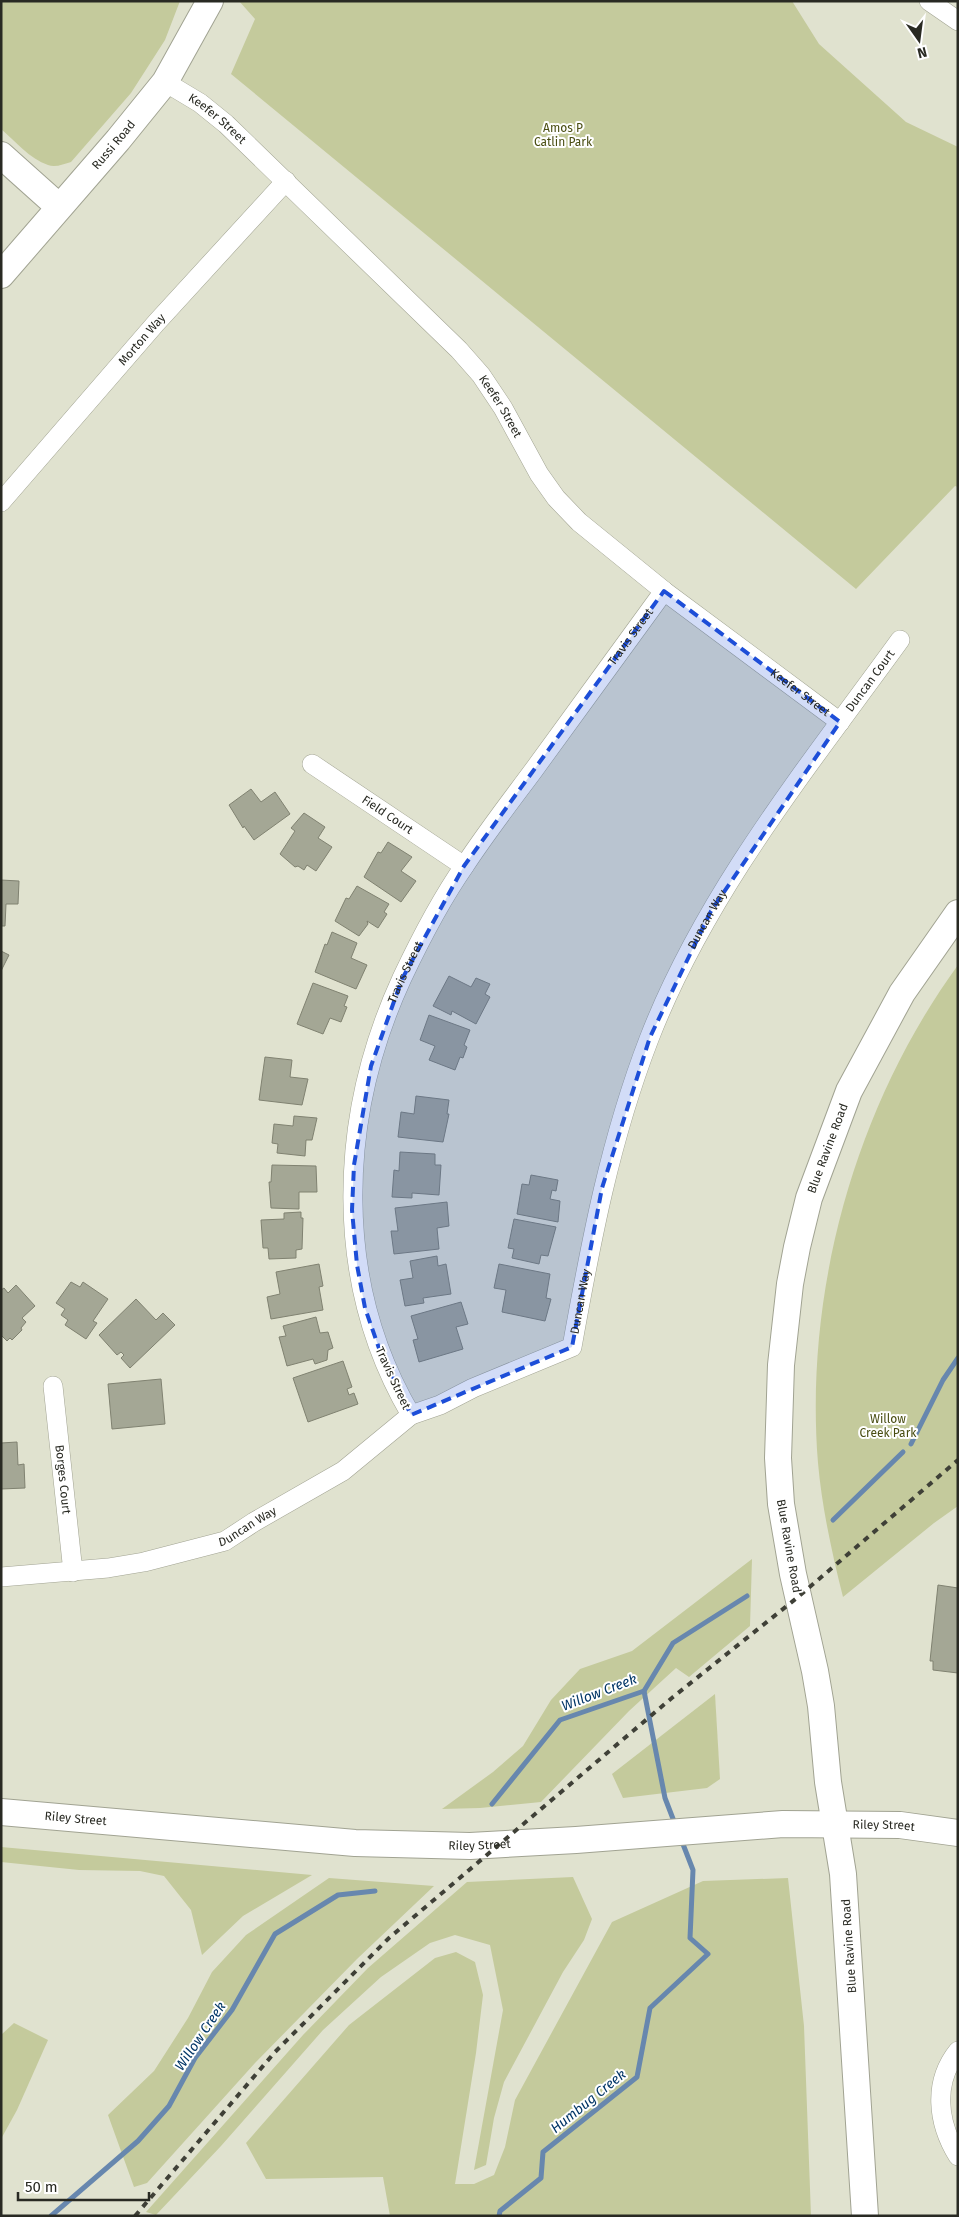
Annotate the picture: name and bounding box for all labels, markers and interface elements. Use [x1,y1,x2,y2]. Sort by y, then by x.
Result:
north arrow [894,15,944,65]
text: N [915,43,929,62]
street label: Keefer Street [186,91,249,147]
street label: Russi Road [89,118,138,172]
park label: Amos P Catlin Park [534,121,593,149]
street label: Morton Way [115,311,168,368]
street label: Keefer Street [476,372,525,441]
street label: Travis Street [605,605,656,668]
street label: Duncan Court [843,647,898,715]
street label: Keefer Street [768,666,833,720]
street label: Field Court [359,793,416,837]
street label: Duncan Way [685,887,730,951]
street label: Travis Street [385,938,426,1005]
street label: Blue Ravine Road [804,1101,851,1195]
street label: Duncan Way [567,1268,593,1335]
street label: Travis Street [372,1345,414,1412]
park label: Willow Creek Park [860,1412,917,1440]
street label: Borges Court [52,1444,74,1515]
street label: Blue Ravine Road [774,1498,804,1594]
street label: Duncan Way [217,1504,279,1549]
water label: Willow Creek [559,1670,640,1715]
street label: Riley Street [44,1809,108,1828]
street label: Riley Street [853,1818,916,1834]
street label: Riley Street [448,1837,512,1853]
street label: Blue Ravine Road [839,1898,859,1994]
water label: Willow Creek [171,1998,230,2074]
water label: Humbug Creek [547,2066,630,2137]
scale bar [18,2170,149,2202]
text: 50 m [25,2178,58,2196]

